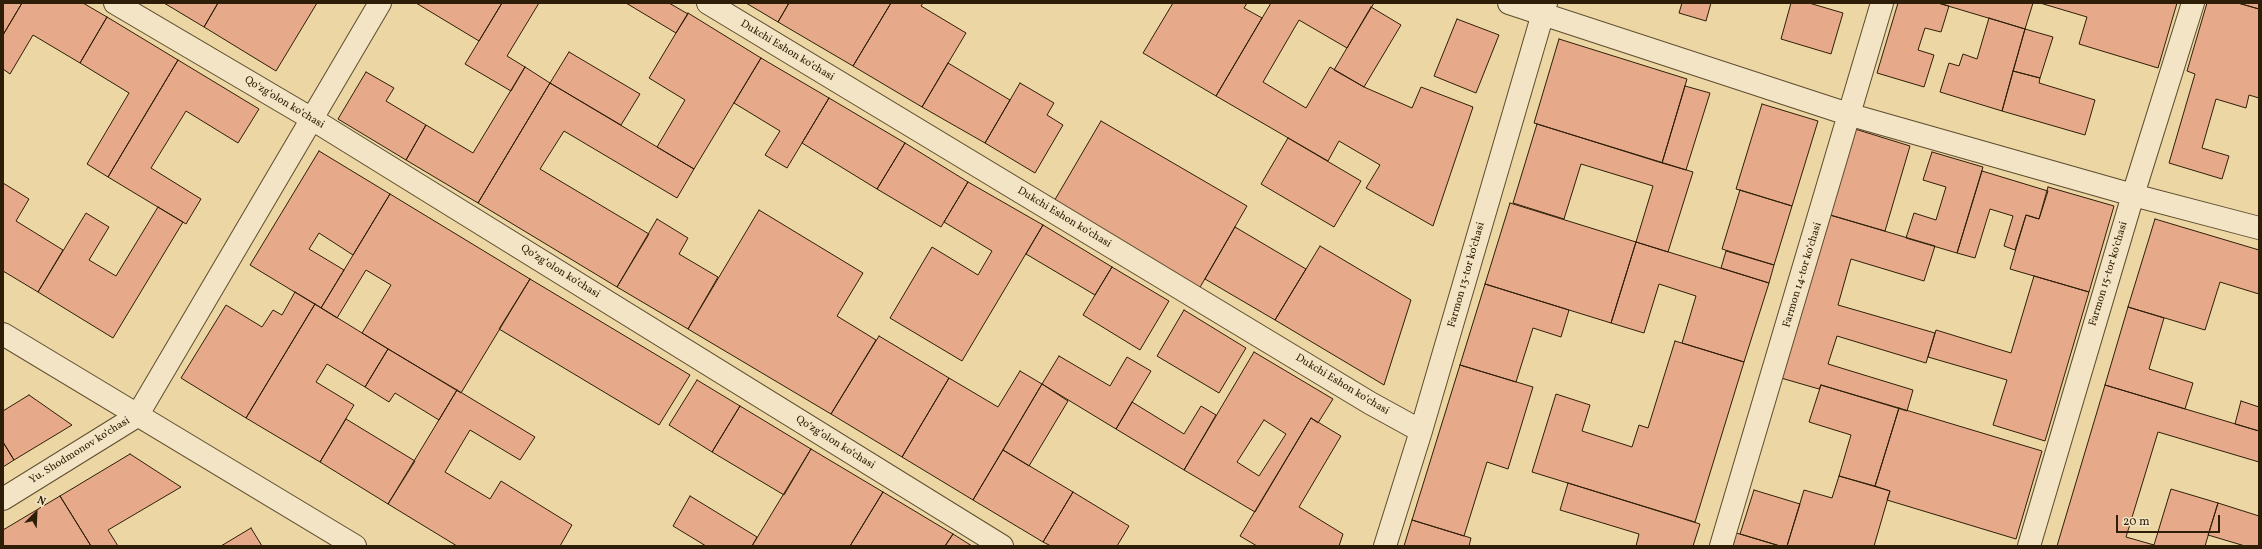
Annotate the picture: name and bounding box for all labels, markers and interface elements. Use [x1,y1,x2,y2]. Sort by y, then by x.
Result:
street label: Dukchi Eshon koʻchasi [738,18,836,84]
street label: Qoʻzgʻolon koʻchasi [242,74,326,132]
street label: Dukchi Eshon koʻchasi [1015,185,1113,251]
street label: Farmon 15-tor koʻchasi [2087,220,2131,328]
street label: Farmon 13-tor koʻchasi [1446,221,1488,329]
street label: Farmon 14-tor koʻchasi [1781,221,1825,329]
street label: Qoʻzgʻolon koʻchasi [518,242,602,302]
street label: Dukchi Eshon koʻchasi [1293,352,1391,418]
street label: Qoʻzgʻolon koʻchasi [793,413,877,473]
street label: Yu. Shodmonov koʻchasi [27,415,133,487]
north arrow [16,493,56,533]
text: N [34,493,48,510]
scale bar [2118,507,2222,533]
text: 20 m [2123,514,2150,530]

